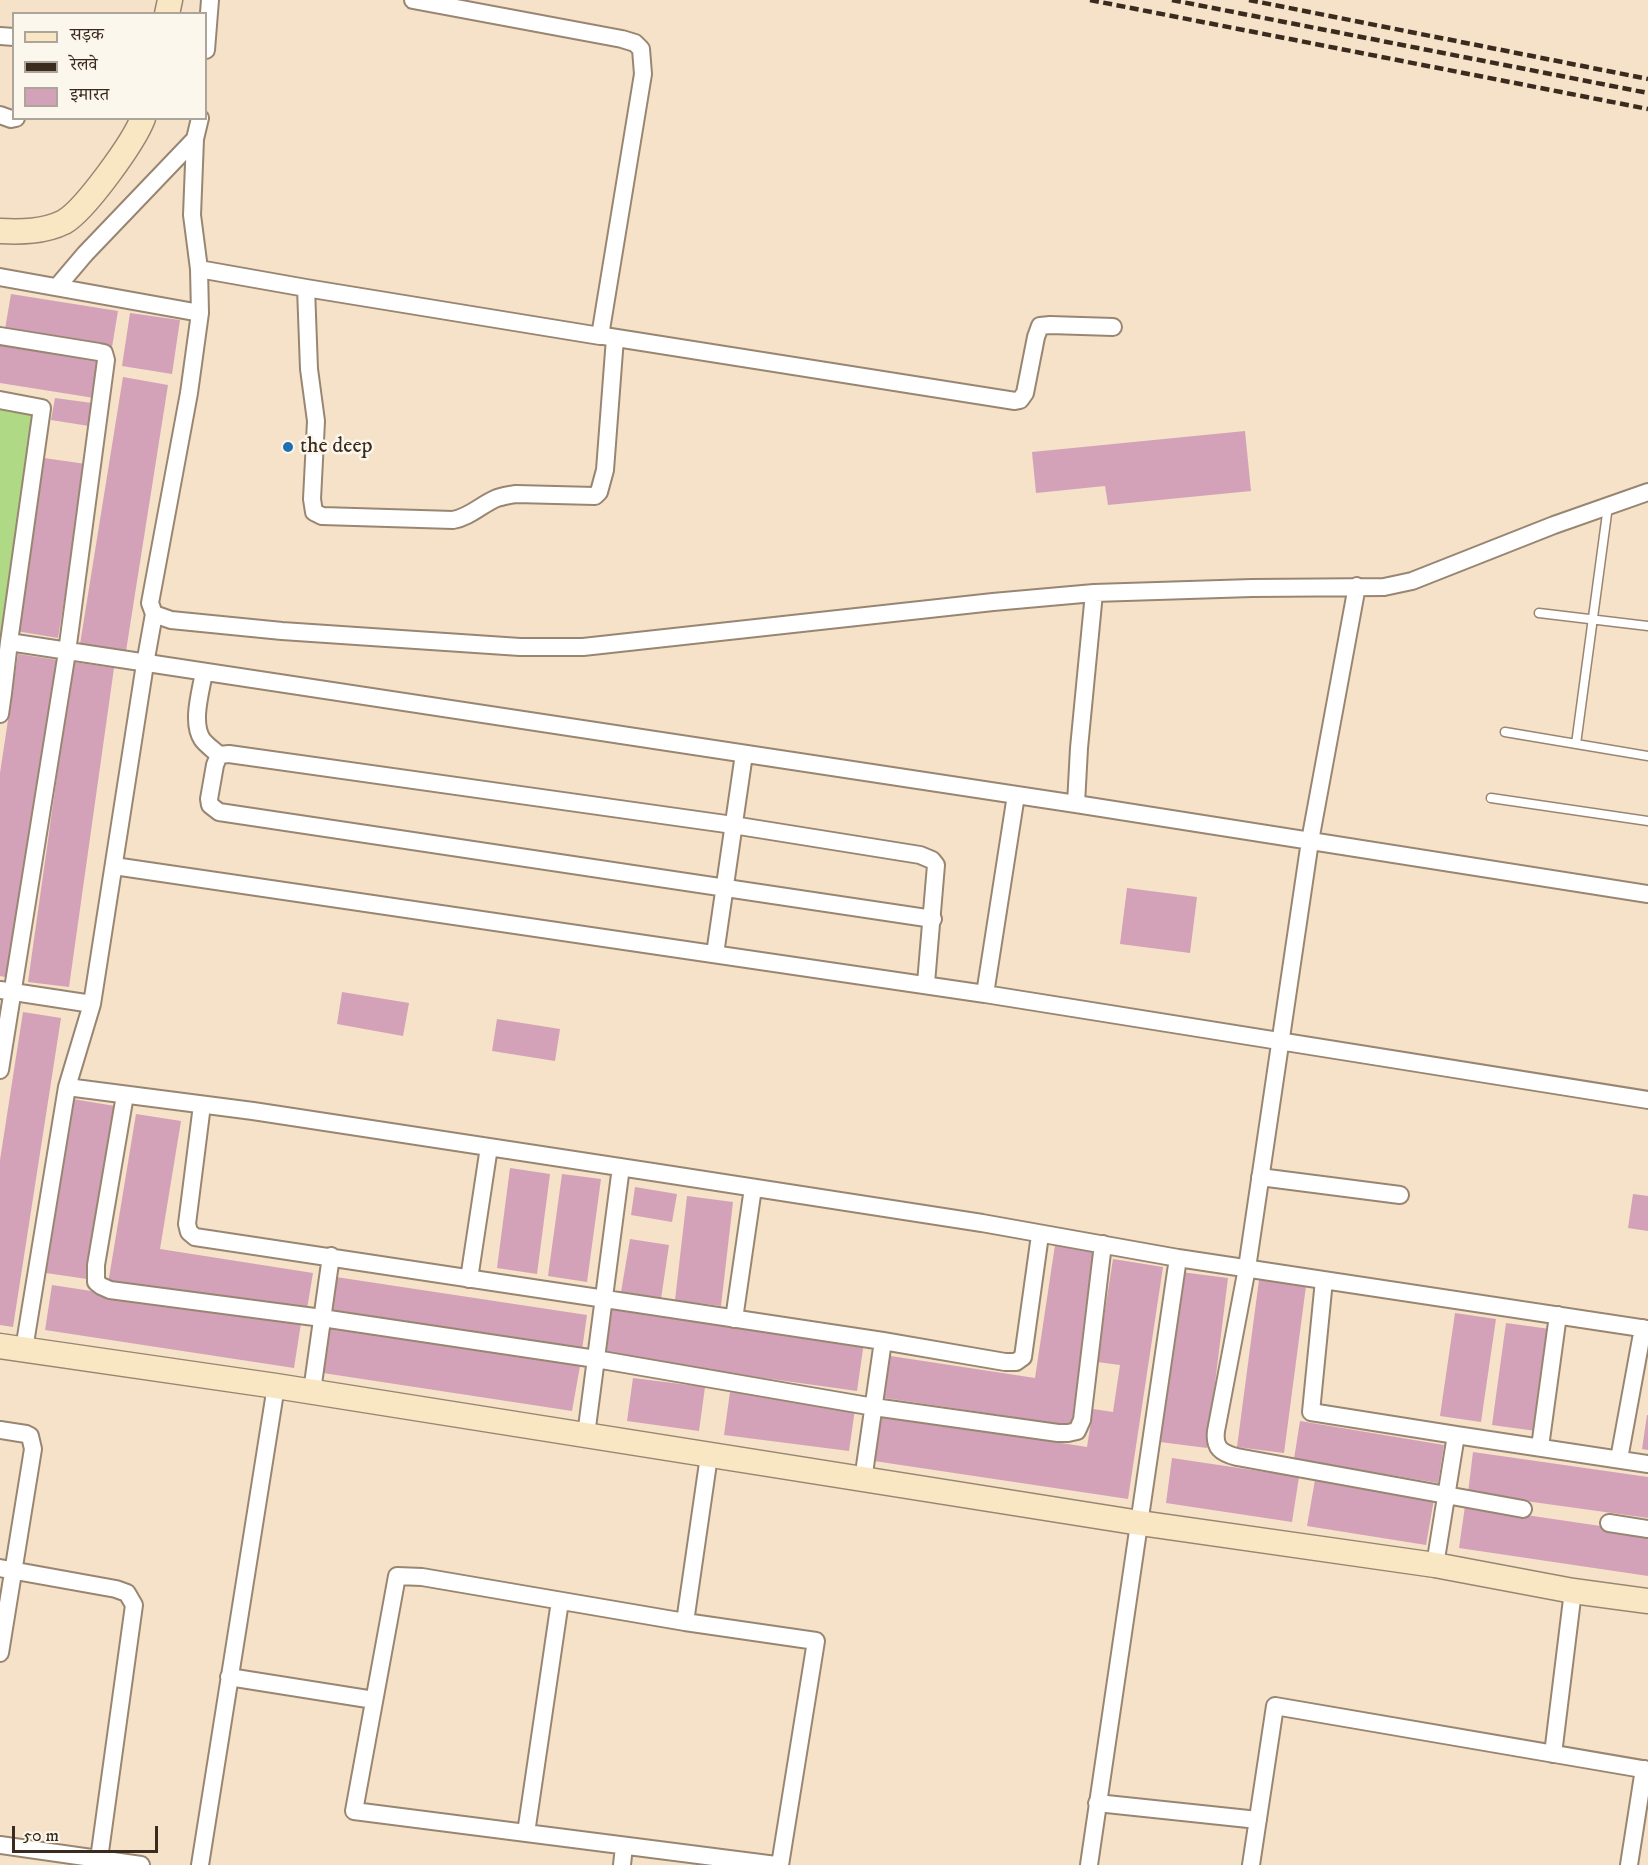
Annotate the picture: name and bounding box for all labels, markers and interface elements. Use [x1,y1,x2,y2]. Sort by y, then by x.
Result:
legend [12,12,207,120]
text: सड़क [70,24,104,46]
text: रेलवे [70,54,98,76]
text: इमारत [70,84,109,106]
place label: the deep [300,434,373,460]
marker: the deep [281,440,295,454]
scale bar [15,1814,160,1852]
text: 50 m [23,1825,59,1847]

